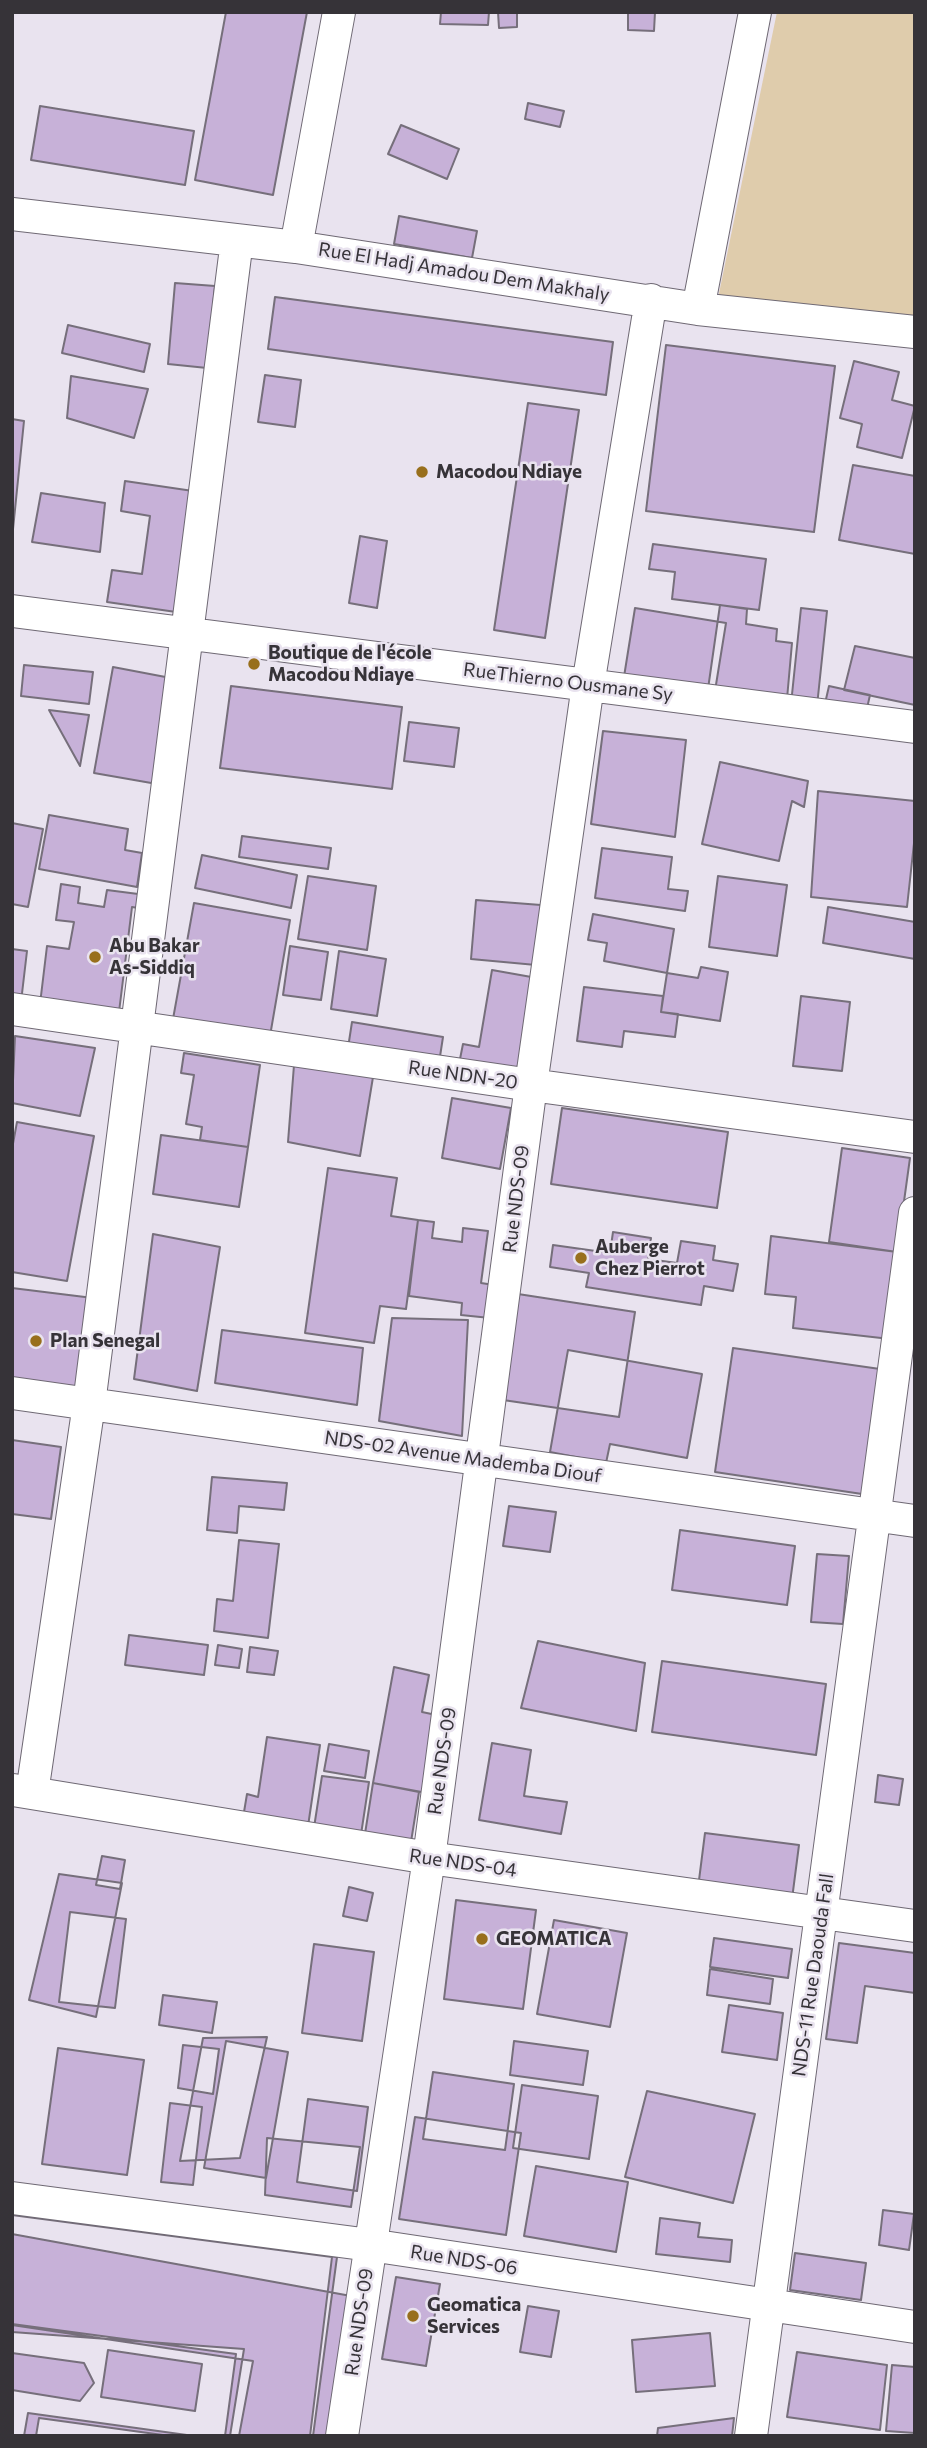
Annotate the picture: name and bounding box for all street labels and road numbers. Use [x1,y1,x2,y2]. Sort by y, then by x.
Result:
street label: Rue El Hadj Amadou Dem Makhaly [317,238,611,306]
street label: RueThierno Ousmane Sy [462,658,674,706]
street label: Rue NDN-20 [407,1056,519,1094]
street label: Rue NDS-09 [498,1144,534,1254]
street label: NDS-02 Avenue Mademba Diouf [323,1426,603,1488]
street label: Rue NDS-09 [423,1706,461,1816]
street label: Rue NDS-04 [408,1844,518,1882]
street label: NDS-11 Rue Daouda Fall [787,1872,839,2078]
street label: Rue NDS-06 [409,2240,519,2280]
street label: Rue NDS-09 [340,2267,378,2377]

